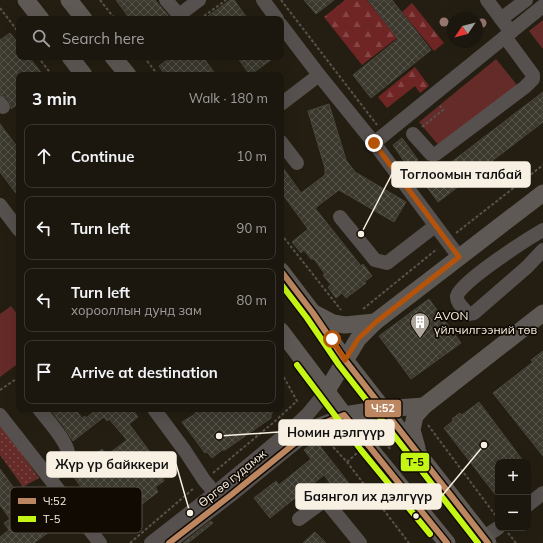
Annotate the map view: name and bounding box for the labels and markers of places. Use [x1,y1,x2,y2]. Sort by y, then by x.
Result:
callout: Тоглоомын талбай [392,162,530,187]
place label: AVON үйлчилгээний төв [434,308,537,337]
building icon: AVON үйлчилгээний төв [409,311,431,339]
callout: Номин дэлгүүр [279,420,394,445]
callout: Жүр үр байккери [47,452,176,477]
callout: Баянгол их дэлгүүр [296,484,441,509]
unlabelled marker [411,511,421,521]

